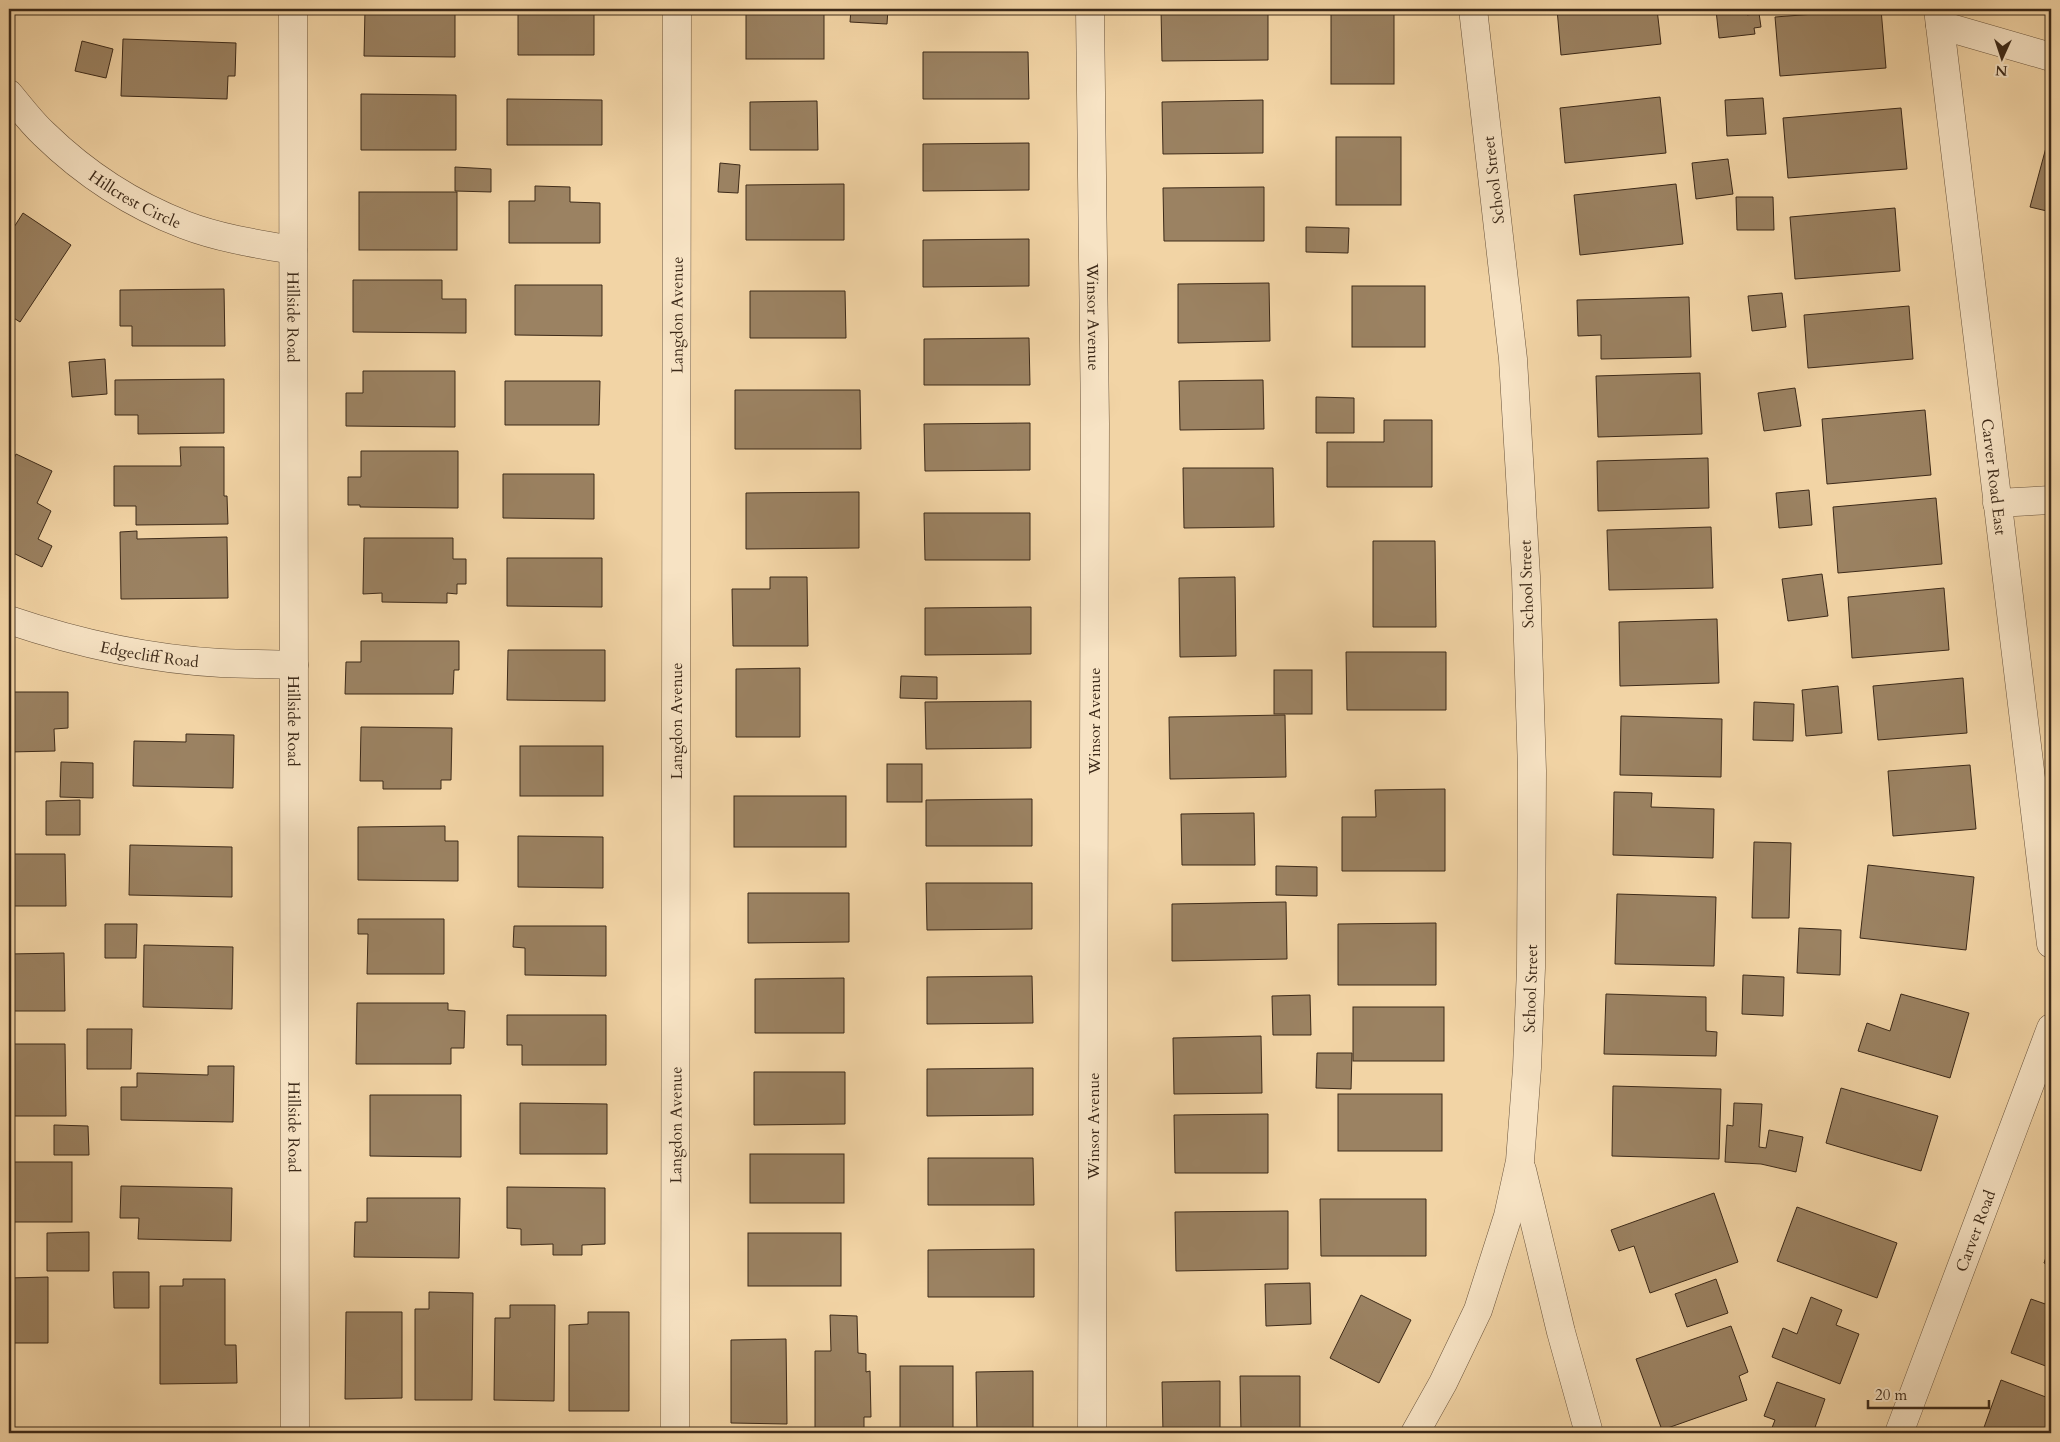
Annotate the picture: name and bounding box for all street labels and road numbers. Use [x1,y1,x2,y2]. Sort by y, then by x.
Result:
street label: School Street [1478,135,1510,225]
street label: Hillcrest Circle [84,166,184,234]
street label: Langdon Avenue [666,256,689,374]
street label: Winsor Avenue [1081,262,1104,371]
street label: Hillside Road [281,271,303,363]
street label: Carver Road East [1976,417,2011,536]
street label: School Street [1514,539,1540,628]
street label: Edgecliff Road [98,636,200,673]
street label: Langdon Avenue [666,662,688,780]
street label: Winsor Avenue [1084,667,1106,776]
street label: Hillside Road [282,675,304,767]
street label: School Street [1518,944,1543,1033]
street label: Langdon Avenue [665,1066,688,1184]
street label: Winsor Avenue [1083,1072,1105,1181]
street label: Hillside Road [283,1081,305,1173]
street label: Carver Road [1950,1187,2001,1275]

